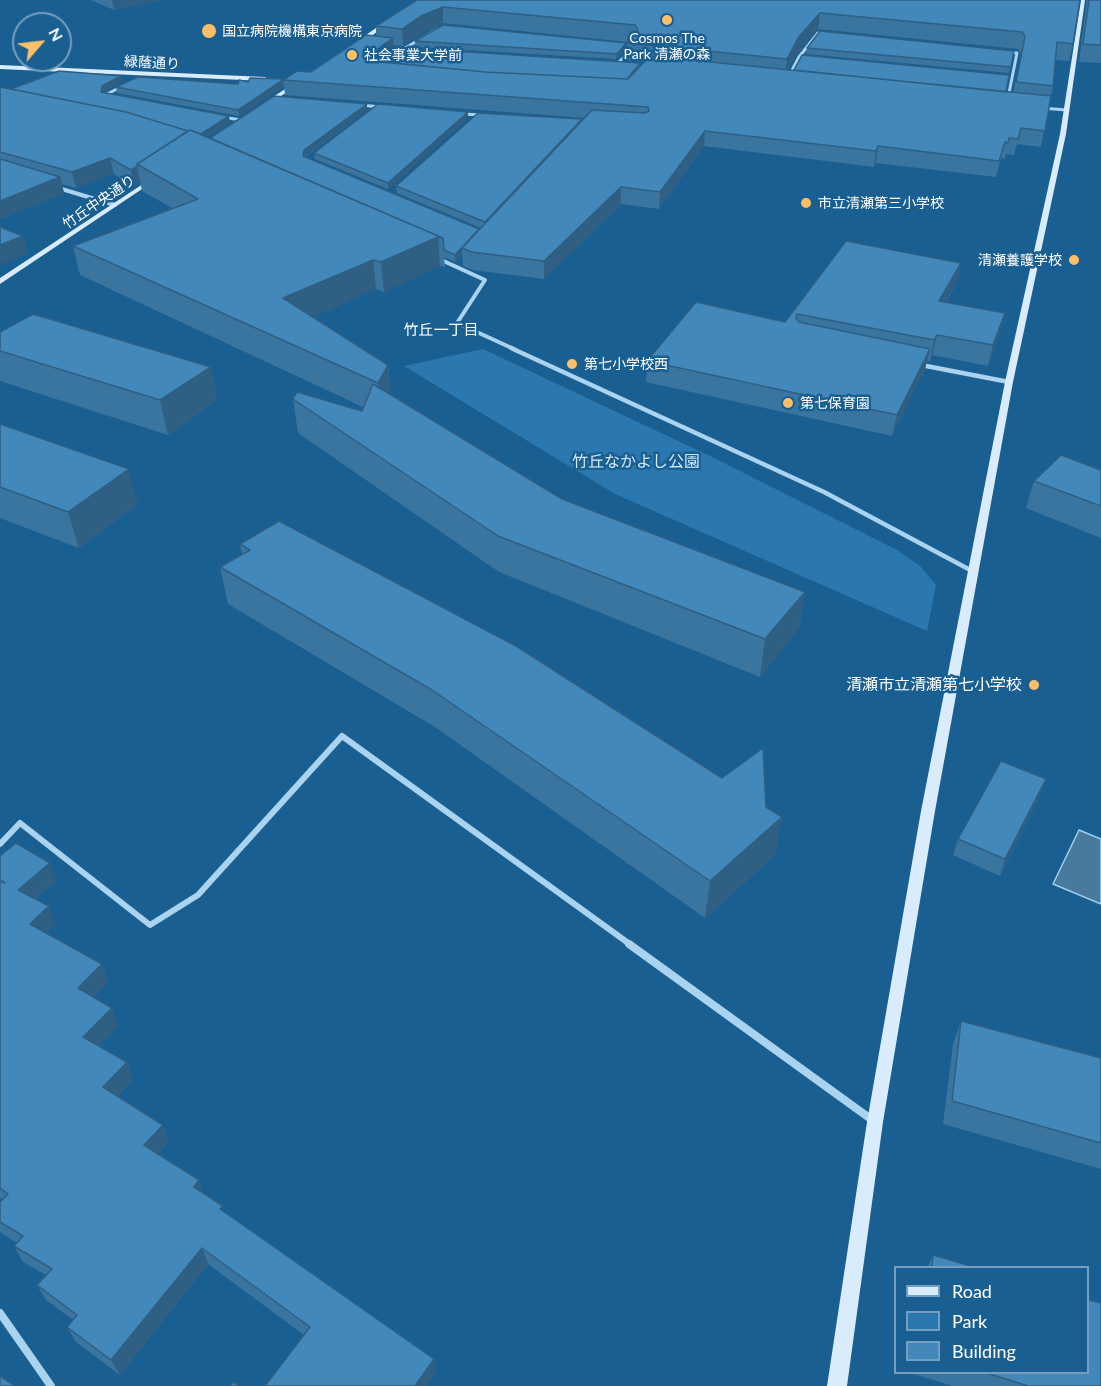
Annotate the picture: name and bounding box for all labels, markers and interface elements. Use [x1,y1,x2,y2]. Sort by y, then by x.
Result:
north arrow [12,12,72,72]
marker: Cosmos The Park 清瀬の森 [660,13,674,27]
marker: 国立病院機構東京病院 [200,22,218,40]
place label: 国立病院機構東京病院 [222,23,362,39]
text: N [45,24,68,44]
place label: Cosmos The Park 清瀬の森 [624,30,710,62]
place label: 社会事業大学前 [364,47,462,63]
marker: 社会事業大学前 [345,48,359,62]
street label: 緑蔭通り [124,53,180,73]
street label: 竹丘中央通り [59,172,139,232]
place label: 市立清瀬第三小学校 [818,195,944,211]
marker: 市立清瀬第三小学校 [799,196,813,210]
place label: 清瀬養護学校 [978,252,1062,268]
marker: 清瀬養護学校 [1067,253,1081,267]
district label: 竹丘一丁目 [404,321,478,339]
place label: 第七小学校西 [584,356,668,372]
marker: 第七小学校西 [565,357,579,371]
place label: 第七保育園 [800,395,870,411]
marker: 第七保育園 [781,396,795,410]
park label: 竹丘なかよし公園 [572,452,700,472]
place label: 清瀬市立清瀬第七小学校 [846,675,1022,695]
marker: 清瀬市立清瀬第七小学校 [1027,678,1041,692]
legend [894,1266,1089,1374]
text: Road [952,1280,992,1302]
text: Park [952,1310,987,1332]
text: Building [952,1340,1016,1362]

